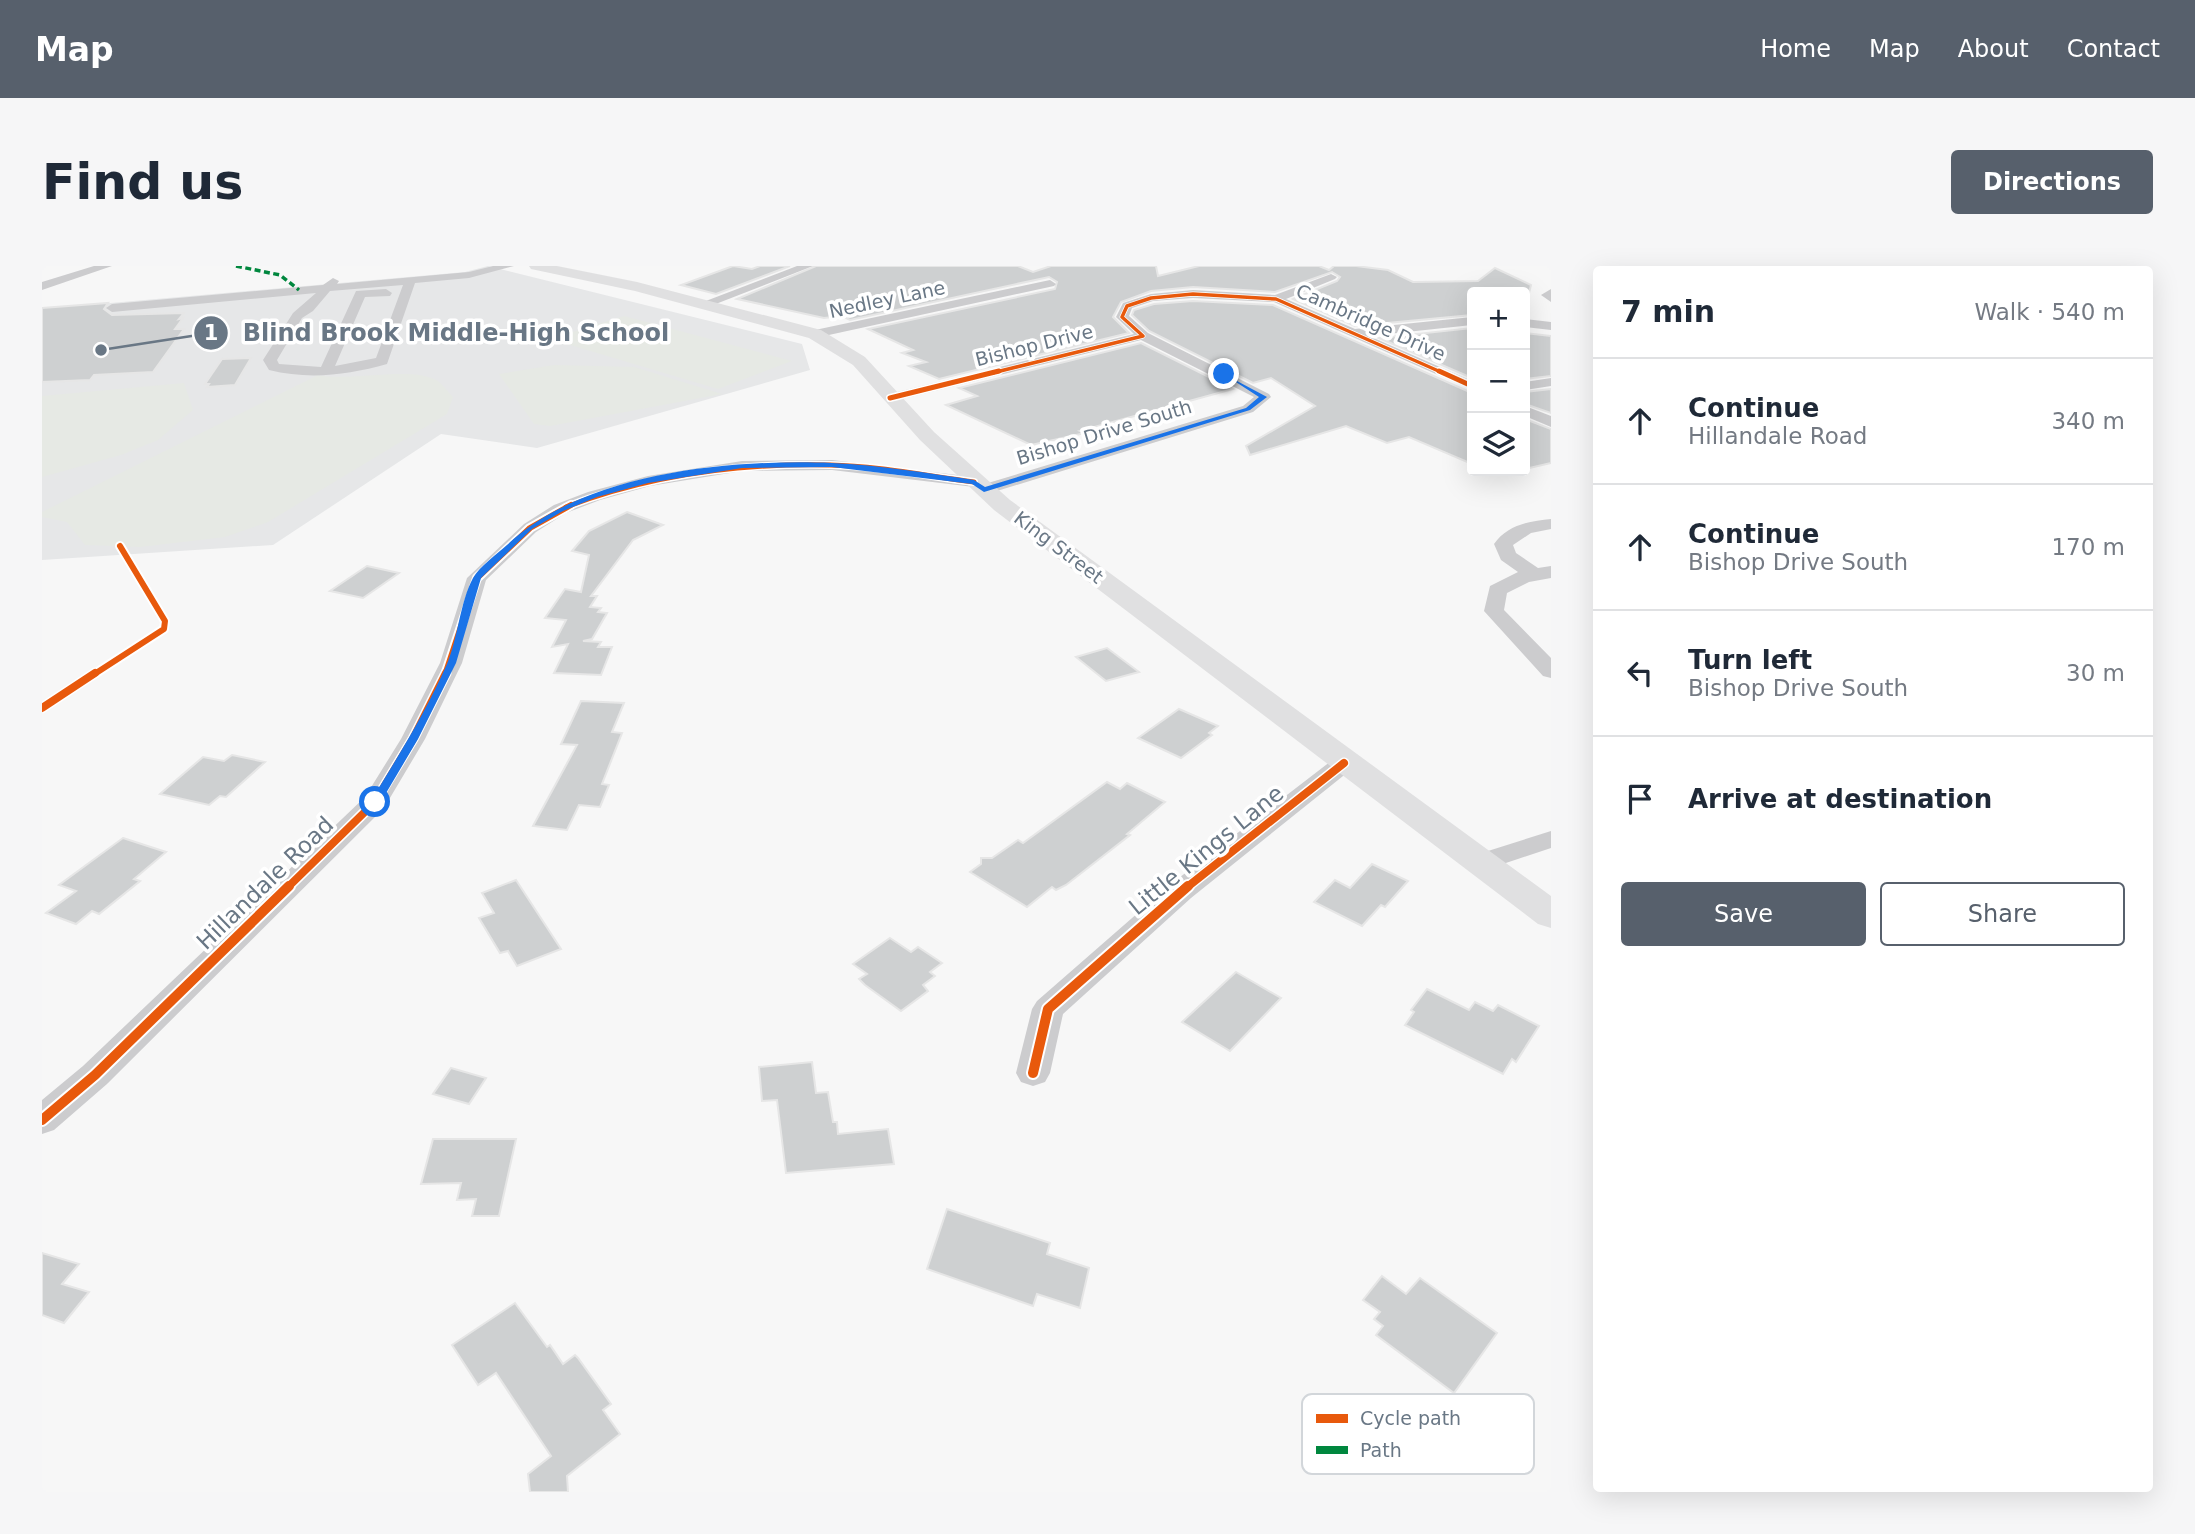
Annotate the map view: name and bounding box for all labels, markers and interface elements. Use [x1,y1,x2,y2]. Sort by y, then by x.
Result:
text: Map [35,30,114,69]
text: Home [1760,35,1831,63]
text: Map [1869,35,1920,63]
text: About [1958,35,2029,63]
text: Contact [2067,35,2160,63]
button: Directions [1951,150,2153,214]
text: Find us [42,154,243,211]
street label: Nedley Lane [827,276,947,322]
street label: Cambridge Drive [1293,279,1449,365]
map controls [1467,287,1530,476]
button: + [1467,287,1530,350]
text: 7 min [1621,294,1715,329]
text: Walk · 540 m [1974,299,2125,325]
callout: Blind Brook Middle-High School [193,310,683,355]
text: Blind Brook Middle-High School [243,319,669,347]
street label: Bishop Drive [973,320,1095,370]
text: 1 [204,321,218,345]
button: − [1467,350,1530,413]
route end [1208,358,1239,389]
text: Continue [1688,393,1819,423]
street label: Bishop Drive South [1014,395,1194,469]
icon: ahead [1621,402,1659,440]
text: 340 m [2051,408,2125,434]
button: layers [1467,413,1530,476]
text: Hillandale Road [1688,423,1867,449]
street label: King Street [1010,506,1108,588]
text: Continue [1688,519,1819,549]
icon: ahead [1621,528,1659,566]
text: 170 m [2051,534,2125,560]
text: Bishop Drive South [1688,549,1908,575]
text: Turn left [1688,645,1812,675]
icon: left [1621,654,1659,692]
text: 30 m [2066,660,2125,686]
text: Bishop Drive South [1688,675,1908,701]
street label: Little Kings Lane [1124,780,1288,920]
icon: arrive [1621,780,1659,818]
text: Arrive at destination [1688,784,1992,814]
route start [359,786,390,817]
street label: Hillandale Road [191,811,339,955]
button: Save [1621,882,1866,946]
button: Share [1880,882,2125,946]
legend [1302,1394,1534,1474]
text: Cycle path [1360,1407,1461,1429]
text: Path [1360,1439,1402,1461]

